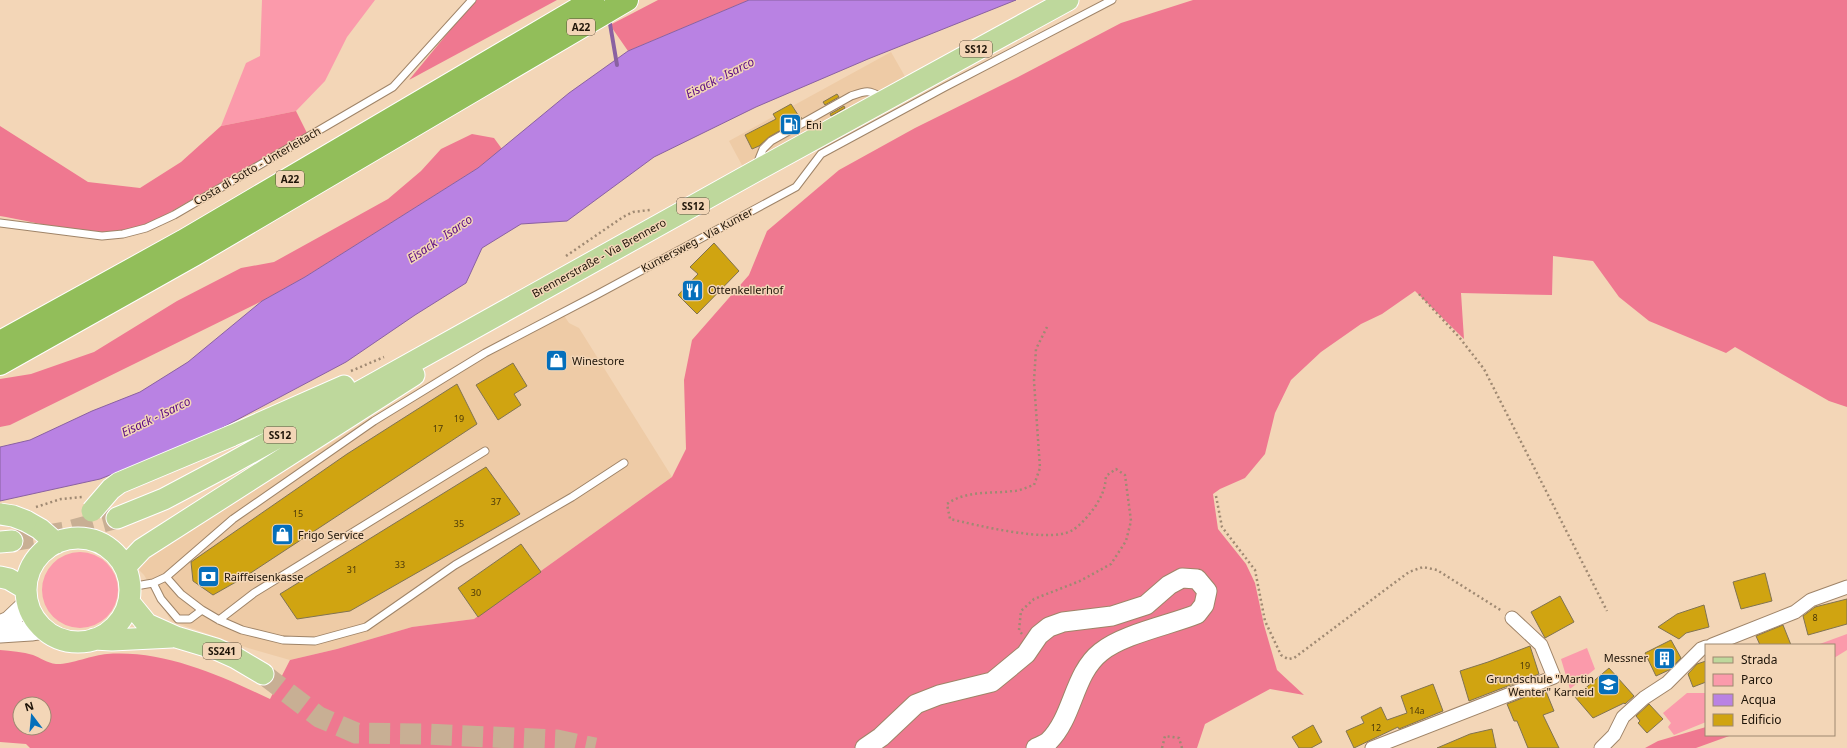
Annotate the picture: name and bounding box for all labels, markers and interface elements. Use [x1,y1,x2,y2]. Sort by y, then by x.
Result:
road number: A22 [567,19,595,35]
road number: SS12 [960,41,992,57]
water label: Eisack - Isarco [682,53,757,102]
fuel station icon: Eni [777,112,803,138]
place label: Eni [806,117,822,132]
street label: Costa di Sotto - Unterleitach [190,123,323,208]
road number: A22 [276,171,304,187]
road number: SS12 [677,198,709,214]
street label: Kuntersweg - Via Kunter [638,203,756,275]
water label: Eisack - Isarco [404,210,476,267]
street label: Brennerstraße - Via Brennero [529,214,669,301]
restaurant icon: Ottenkellerhof [679,277,705,303]
place label: Ottenkellerhof [708,282,784,297]
shop icon: Winestore [544,348,570,374]
place label: Winestore [572,353,625,368]
water label: Eisack - Isarco [118,392,194,441]
house number: 19 [454,412,464,425]
house number: 17 [433,422,443,435]
road number: SS12 [264,427,296,443]
house number: 37 [491,495,501,508]
house number: 15 [293,507,303,520]
house number: 35 [454,517,464,530]
shop icon: Frigo Service [269,522,295,548]
place label: Frigo Service [298,527,364,542]
house number: 33 [395,558,405,571]
house number: 31 [347,563,357,576]
bank icon: Raiffeisenkasse [196,564,222,590]
place label: Raiffeisenkasse [224,569,304,584]
house number: 30 [471,586,481,599]
house number: 8 [1812,611,1818,624]
road number: SS241 [203,643,241,659]
legend [1705,644,1835,736]
building icon: Messner [1651,645,1677,671]
place label: Messner [1604,650,1648,665]
text: Strada [1741,651,1777,668]
house number: 19 [1520,659,1530,672]
place label: Grundschule "Martin Wenter" Karneid [1486,671,1594,699]
text: Parco [1741,671,1773,688]
school or university icon: Grundschule "Martin Wenter" Karneid [1596,672,1622,698]
text: Acqua [1741,691,1776,708]
north arrow [12,696,52,736]
text: N [23,697,35,714]
house number: 14a [1409,704,1425,717]
text: Edificio [1741,711,1782,728]
house number: 12 [1371,721,1381,734]

